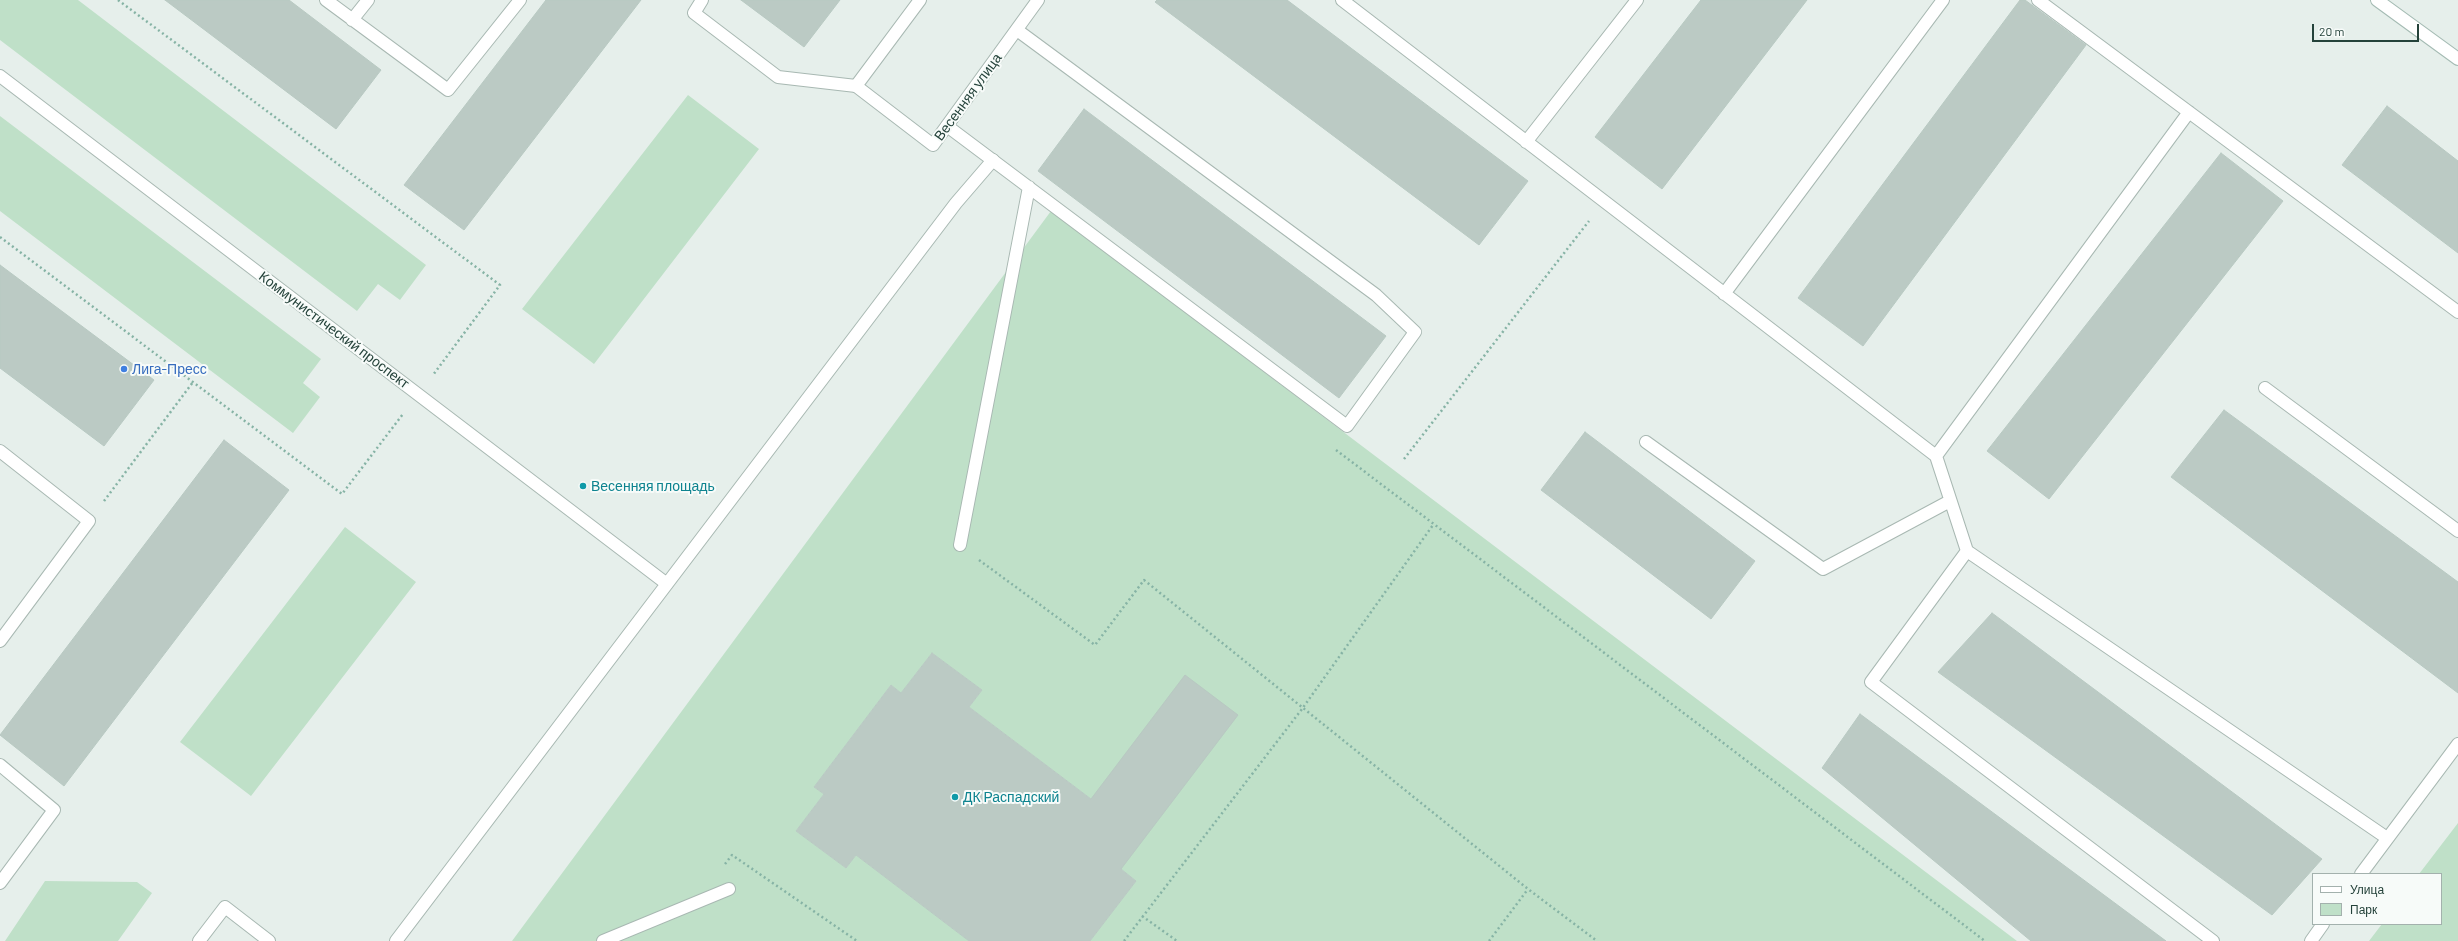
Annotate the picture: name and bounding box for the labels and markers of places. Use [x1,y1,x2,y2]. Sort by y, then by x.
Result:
place label: Лига-Пресс [132,361,207,377]
marker: Лига-Пресс [119,364,129,374]
place label: Весенняя площадь [591,478,715,494]
marker: Весенняя площадь [578,481,588,491]
place label: ДК Распадский [963,789,1059,805]
marker: ДК Распадский [950,792,960,802]

